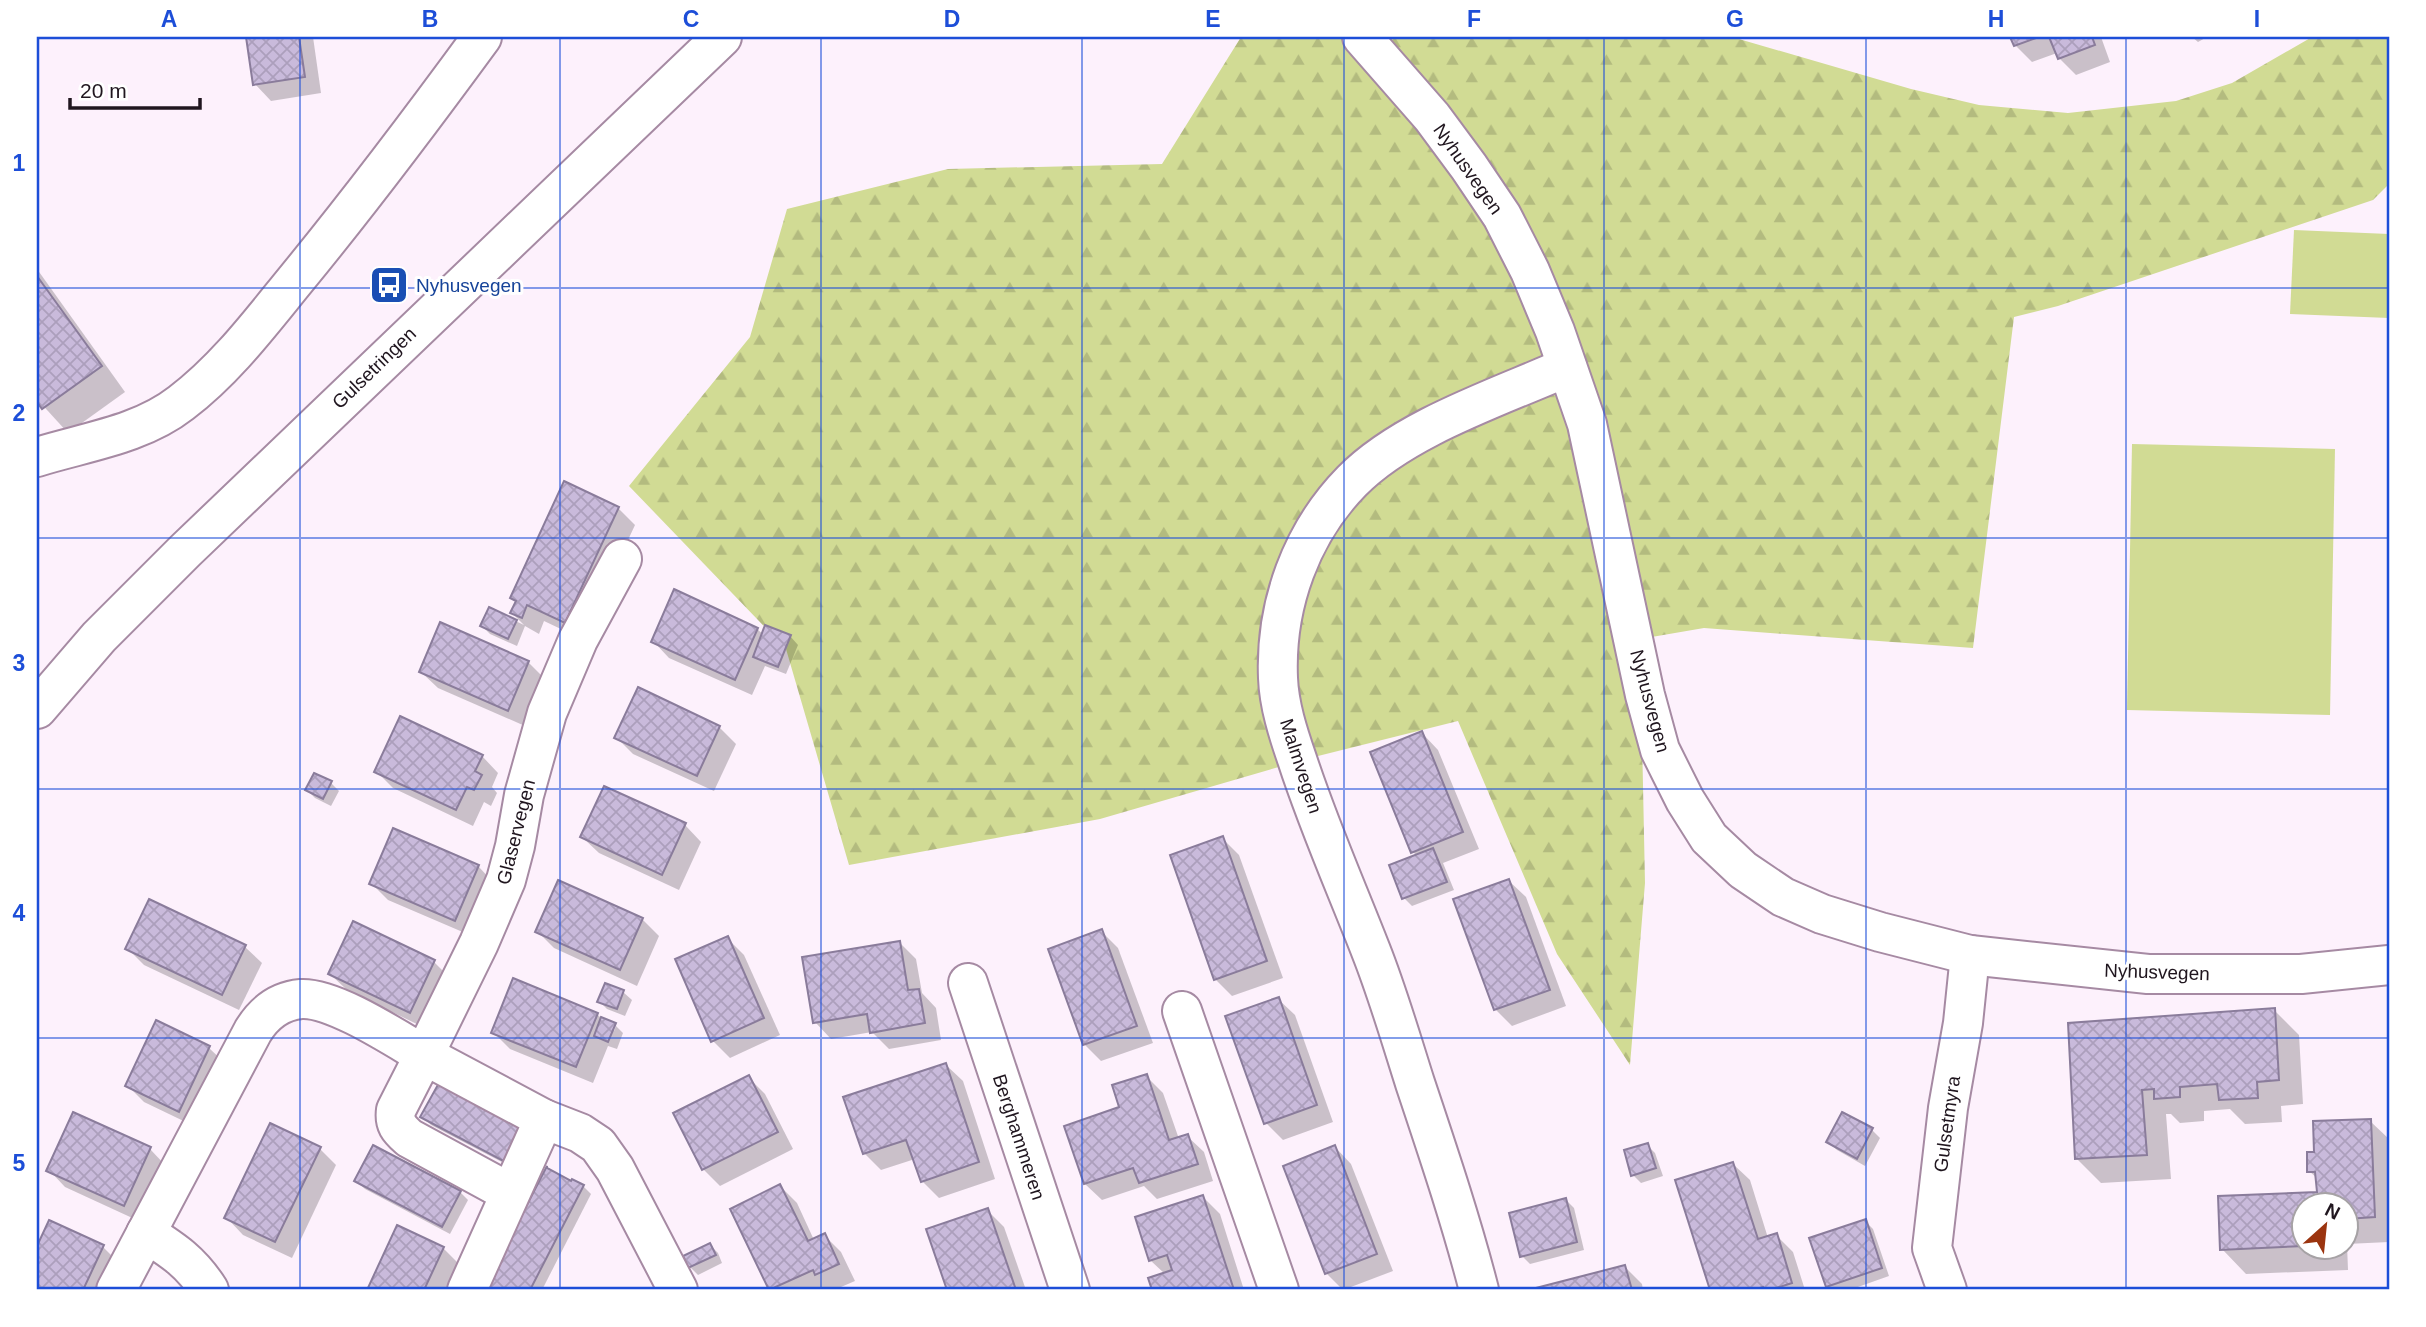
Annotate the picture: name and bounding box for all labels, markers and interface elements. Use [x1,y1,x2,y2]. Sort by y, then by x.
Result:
text: A [161,6,177,32]
text: B [422,6,438,32]
text: C [683,6,699,32]
text: D [944,6,960,32]
text: E [1205,6,1221,32]
text: F [1467,6,1481,32]
text: G [1726,6,1744,32]
text: H [1988,6,2004,32]
text: I [2254,6,2260,32]
scale bar [70,66,200,110]
text: 20 m [80,79,127,102]
street label: Nyhusvegen [1429,120,1507,218]
text: 1 [13,150,26,176]
bus stop icon: Nyhusvegen [368,264,410,306]
place label: Nyhusvegen [416,275,522,296]
street label: Gulsetringen [328,323,420,413]
text: 2 [13,400,25,426]
street label: Nyhusvegen [1626,647,1674,755]
text: 3 [13,650,25,676]
street label: Malmvegen [1276,716,1326,816]
street label: Glaservegen [493,777,539,887]
text: 4 [13,900,26,926]
street label: Nyhusvegen [2104,960,2210,984]
street label: Berghammeren [989,1071,1049,1203]
street label: Gulsetmyra [1930,1074,1964,1174]
text: 5 [13,1150,26,1176]
north arrow [2290,1190,2360,1260]
text: N [2322,1199,2343,1224]

